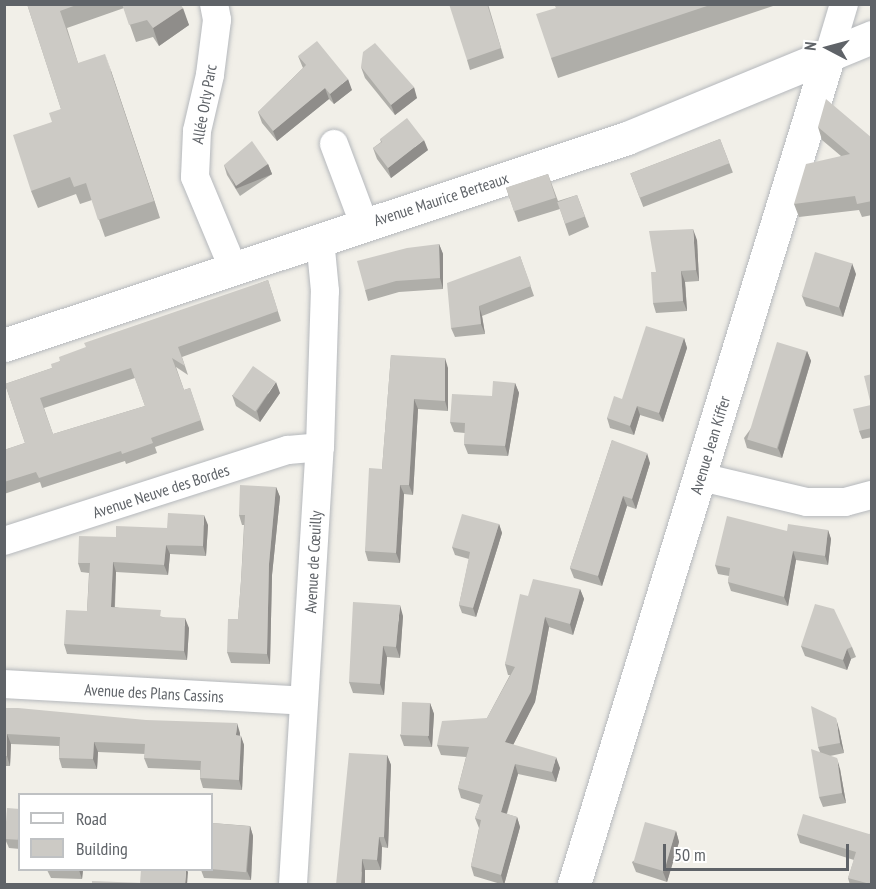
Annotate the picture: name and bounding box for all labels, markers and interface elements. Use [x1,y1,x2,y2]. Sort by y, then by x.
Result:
north arrow [798,18,858,78]
text: N [800,41,820,51]
street label: Allée Orly Parc [188,62,220,146]
street label: Avenue Maurice Berteaux [371,168,511,230]
street label: Avenue Jean Kiffer [686,394,734,496]
street label: Avenue Neuve des Bordes [90,460,232,522]
street label: Avenue de Cœuilly [301,510,325,614]
street label: Avenue des Plans Cassins [84,680,224,706]
legend [18,793,213,871]
text: Road [76,807,107,830]
scale bar [666,832,852,870]
text: Building [76,837,128,860]
text: 50 m [674,843,706,866]

